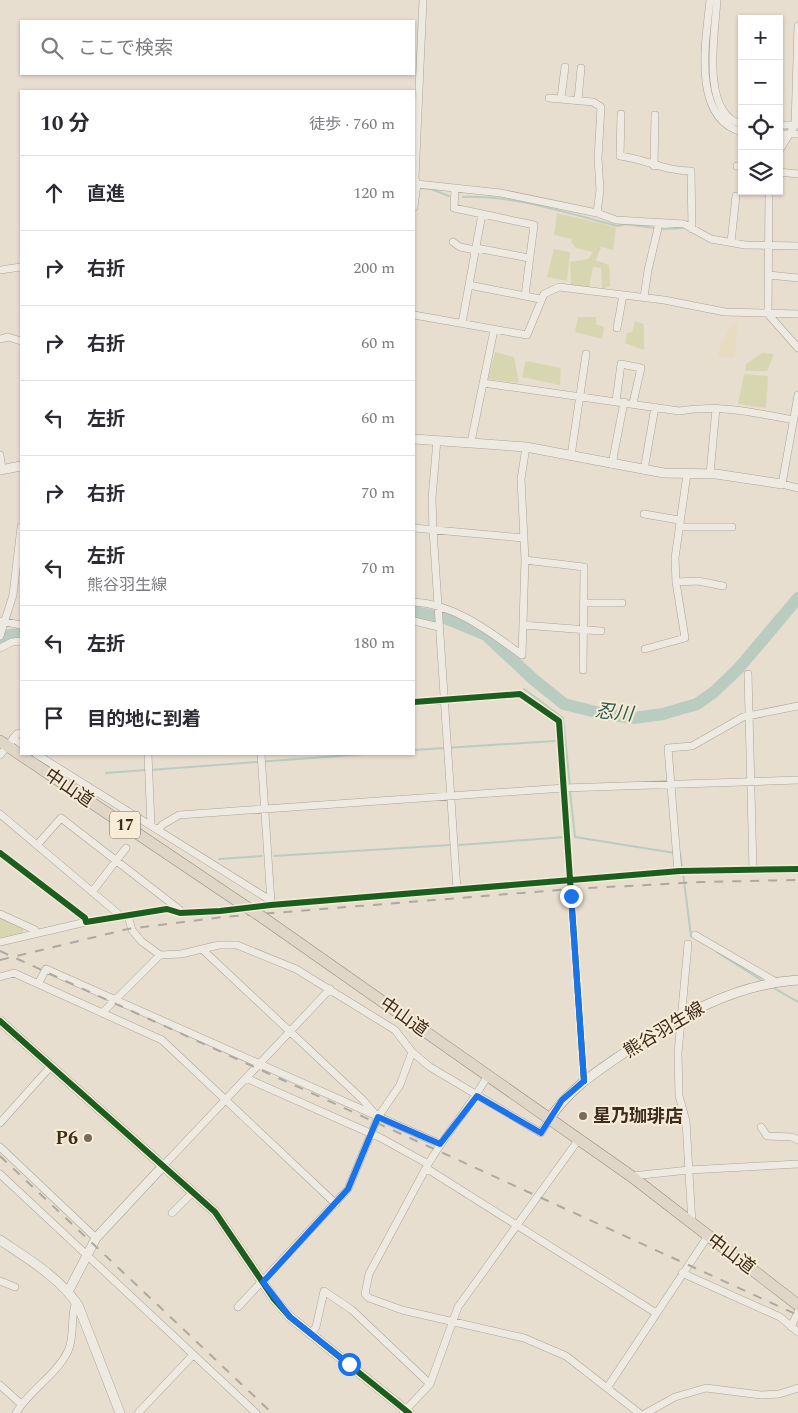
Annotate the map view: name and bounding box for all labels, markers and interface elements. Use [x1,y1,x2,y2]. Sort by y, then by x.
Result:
map controls [738,15,783,195]
button: + [738,15,783,60]
search box [20,20,415,75]
icon: search [38,34,66,62]
text: ここで検索 [78,34,173,63]
button: − [738,60,783,105]
button: locate [738,105,783,150]
text: 10 分 [40,108,90,140]
text: 徒歩 · 760 m [309,112,395,136]
button: layers [738,150,783,195]
icon: ahead [40,179,68,207]
text: 直進 [87,180,125,209]
text: 120 m [353,181,395,205]
icon: right [40,254,68,282]
text: 右折 [87,255,125,284]
text: 200 m [353,256,395,280]
icon: right [40,329,68,357]
text: 右折 [87,330,125,359]
text: 60 m [361,331,395,355]
icon: left [40,404,68,432]
text: 左折 [87,405,125,434]
text: 60 m [361,406,395,430]
icon: right [40,479,68,507]
text: 右折 [87,480,125,509]
text: 70 m [361,481,395,505]
text: 左折 [87,542,125,571]
icon: left [40,554,68,582]
text: 70 m [361,556,395,580]
text: 熊谷羽生線 [87,573,167,597]
icon: left [40,629,68,657]
text: 左折 [87,630,125,659]
text: 180 m [353,631,395,655]
water label: 忍川 [594,697,636,730]
icon: arrive [40,704,68,732]
text: 目的地に到着 [87,705,201,734]
street label: 中山道 [39,762,99,814]
road number: 17 [110,812,140,838]
route end [560,885,583,908]
street label: 中山道 [374,990,434,1044]
street label: 熊谷羽生線 [618,995,710,1065]
place label: 星乃珈琲店 [593,1103,683,1130]
marker: 星乃珈琲店 [577,1110,589,1122]
place label: P6 [56,1125,78,1152]
marker: P6 [82,1132,94,1144]
street label: 中山道 [701,1227,761,1281]
route start [338,1353,361,1376]

